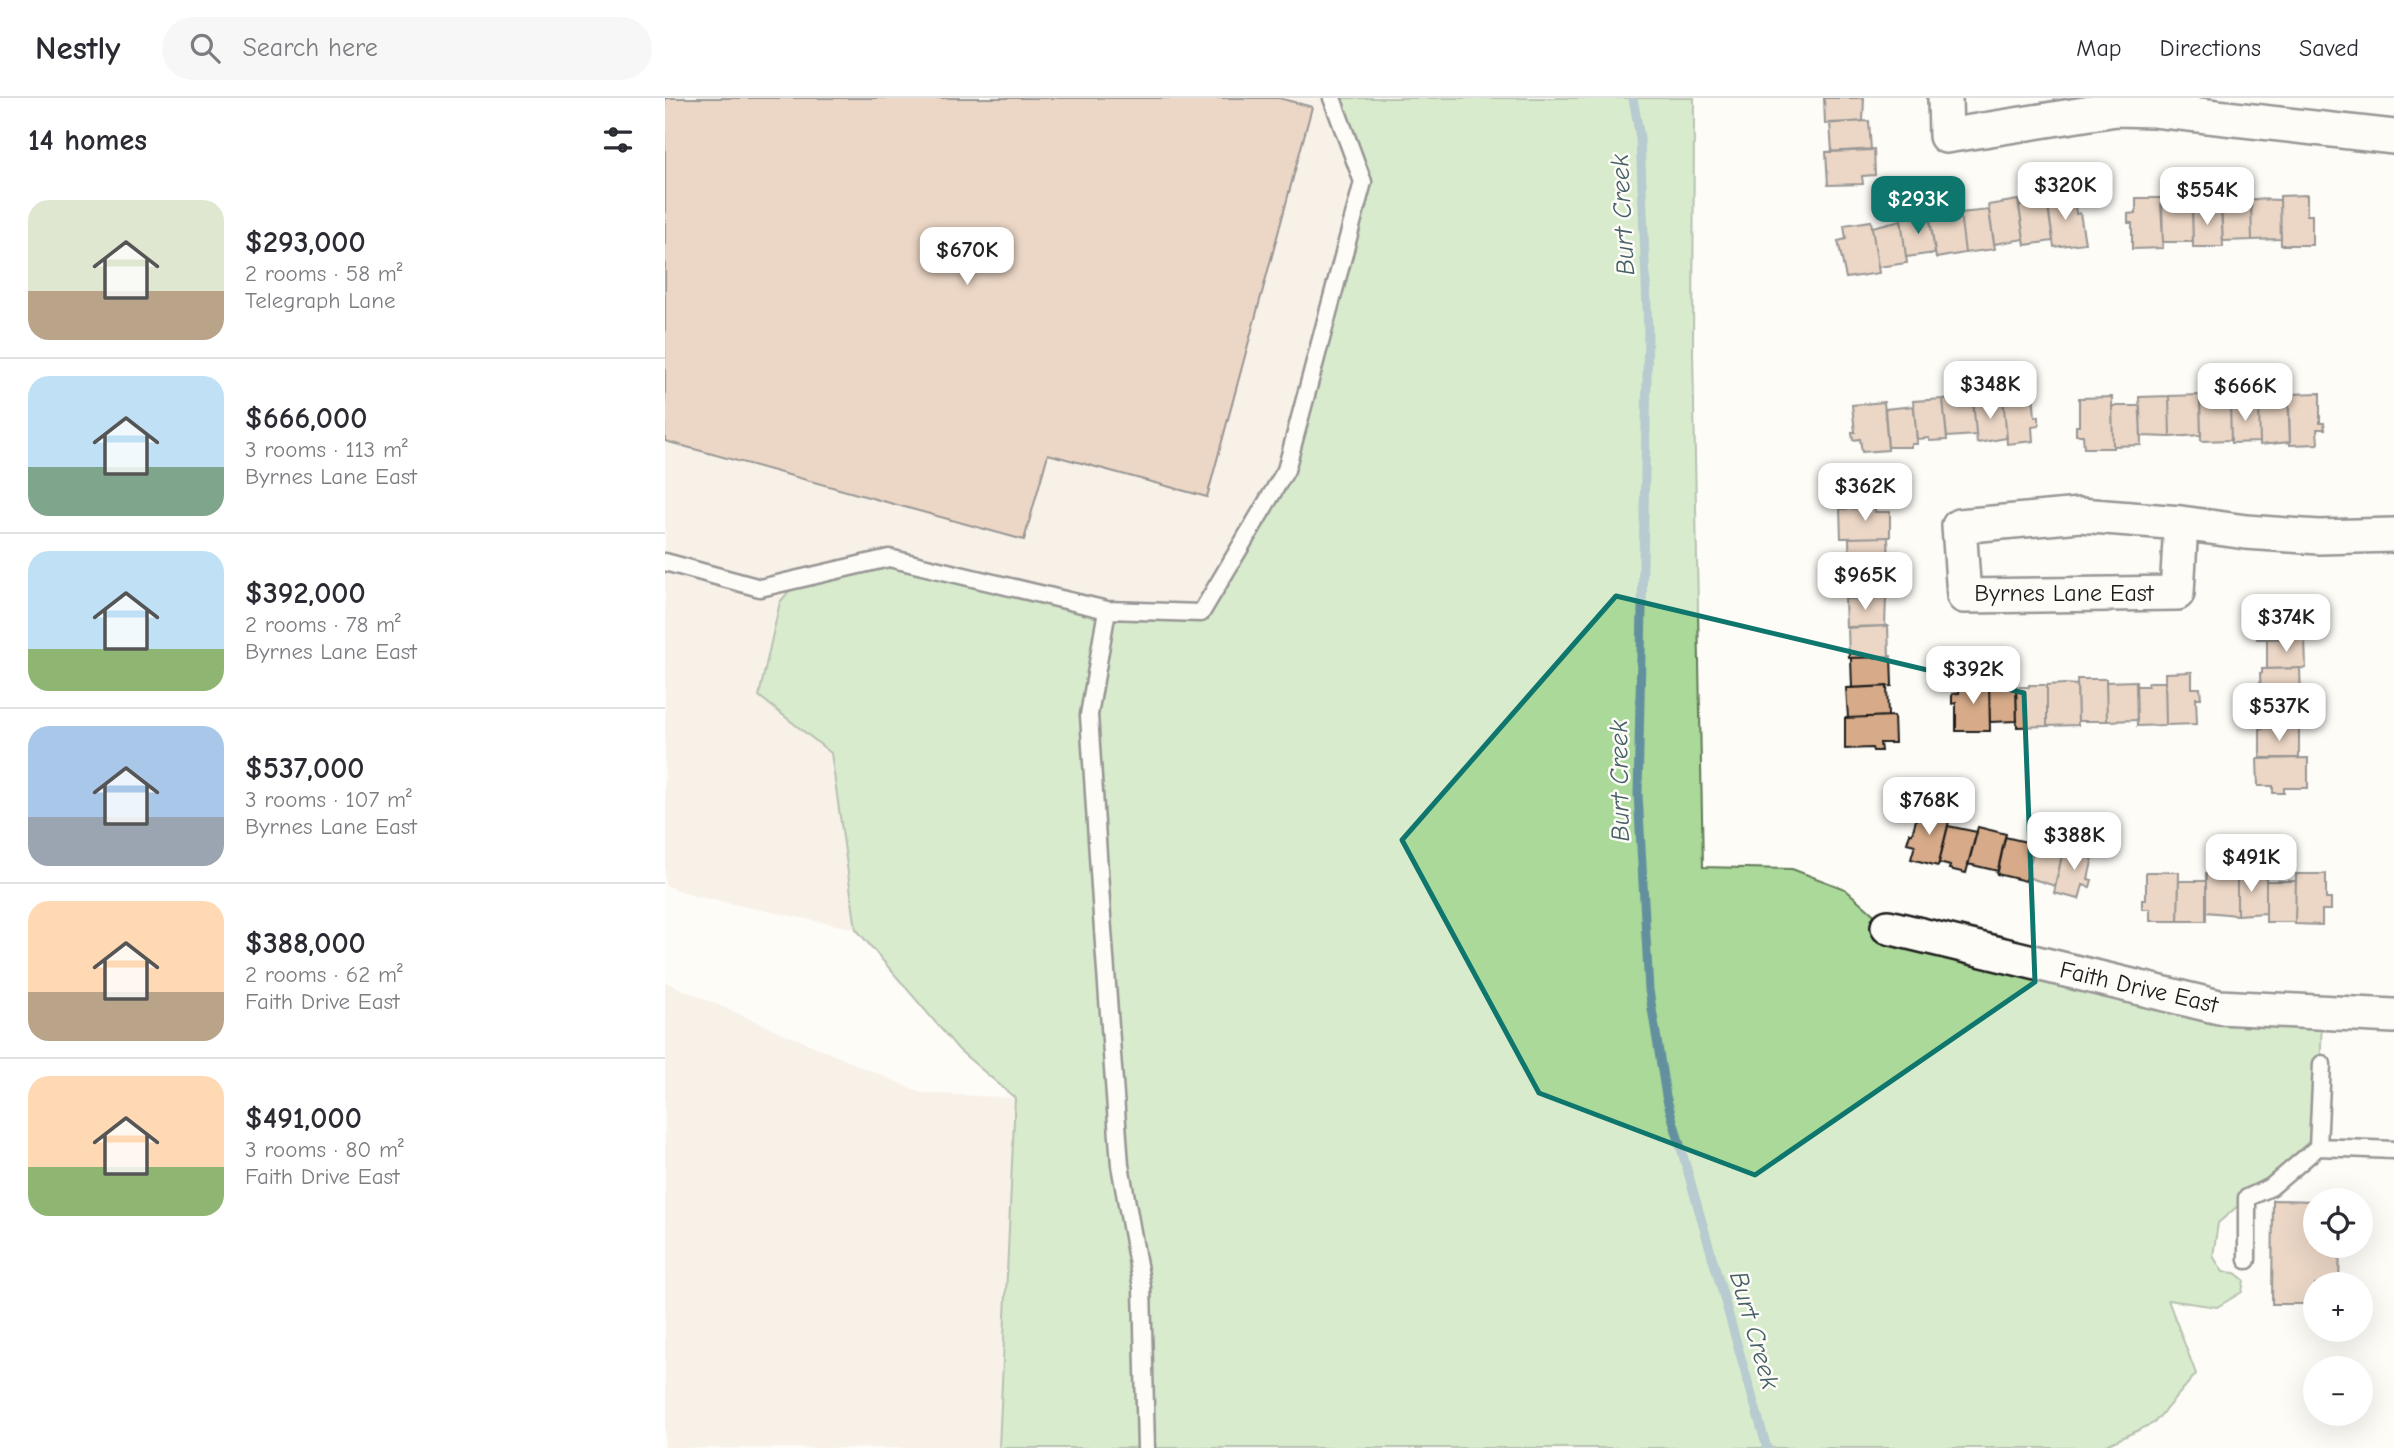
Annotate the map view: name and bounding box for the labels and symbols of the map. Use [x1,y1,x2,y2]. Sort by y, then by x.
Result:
water label: Burt Creek [1605,153,1641,276]
pin: $320K [2016,162,2114,222]
pin: $554K [2158,167,2256,227]
pin: $293K [1869,176,1967,236]
pin: $670K [918,228,1016,287]
pin: $348K [1941,362,2039,421]
pin: $666K [2196,364,2294,423]
pin: $362K [1816,464,1914,523]
pin: $965K [1816,552,1914,612]
street label: Byrnes Lane East [1974,579,2155,607]
pin: $374K [2237,594,2335,654]
pin: $392K [1924,646,2022,706]
pin: $537K [2230,684,2328,743]
water label: Burt Creek [1604,720,1636,842]
pin: $768K [1880,778,1978,837]
pin: $388K [2025,812,2123,872]
pin: $491K [2202,834,2300,894]
street label: Faith Drive East [2057,955,2222,1019]
water label: Burt Creek [1723,1268,1785,1393]

